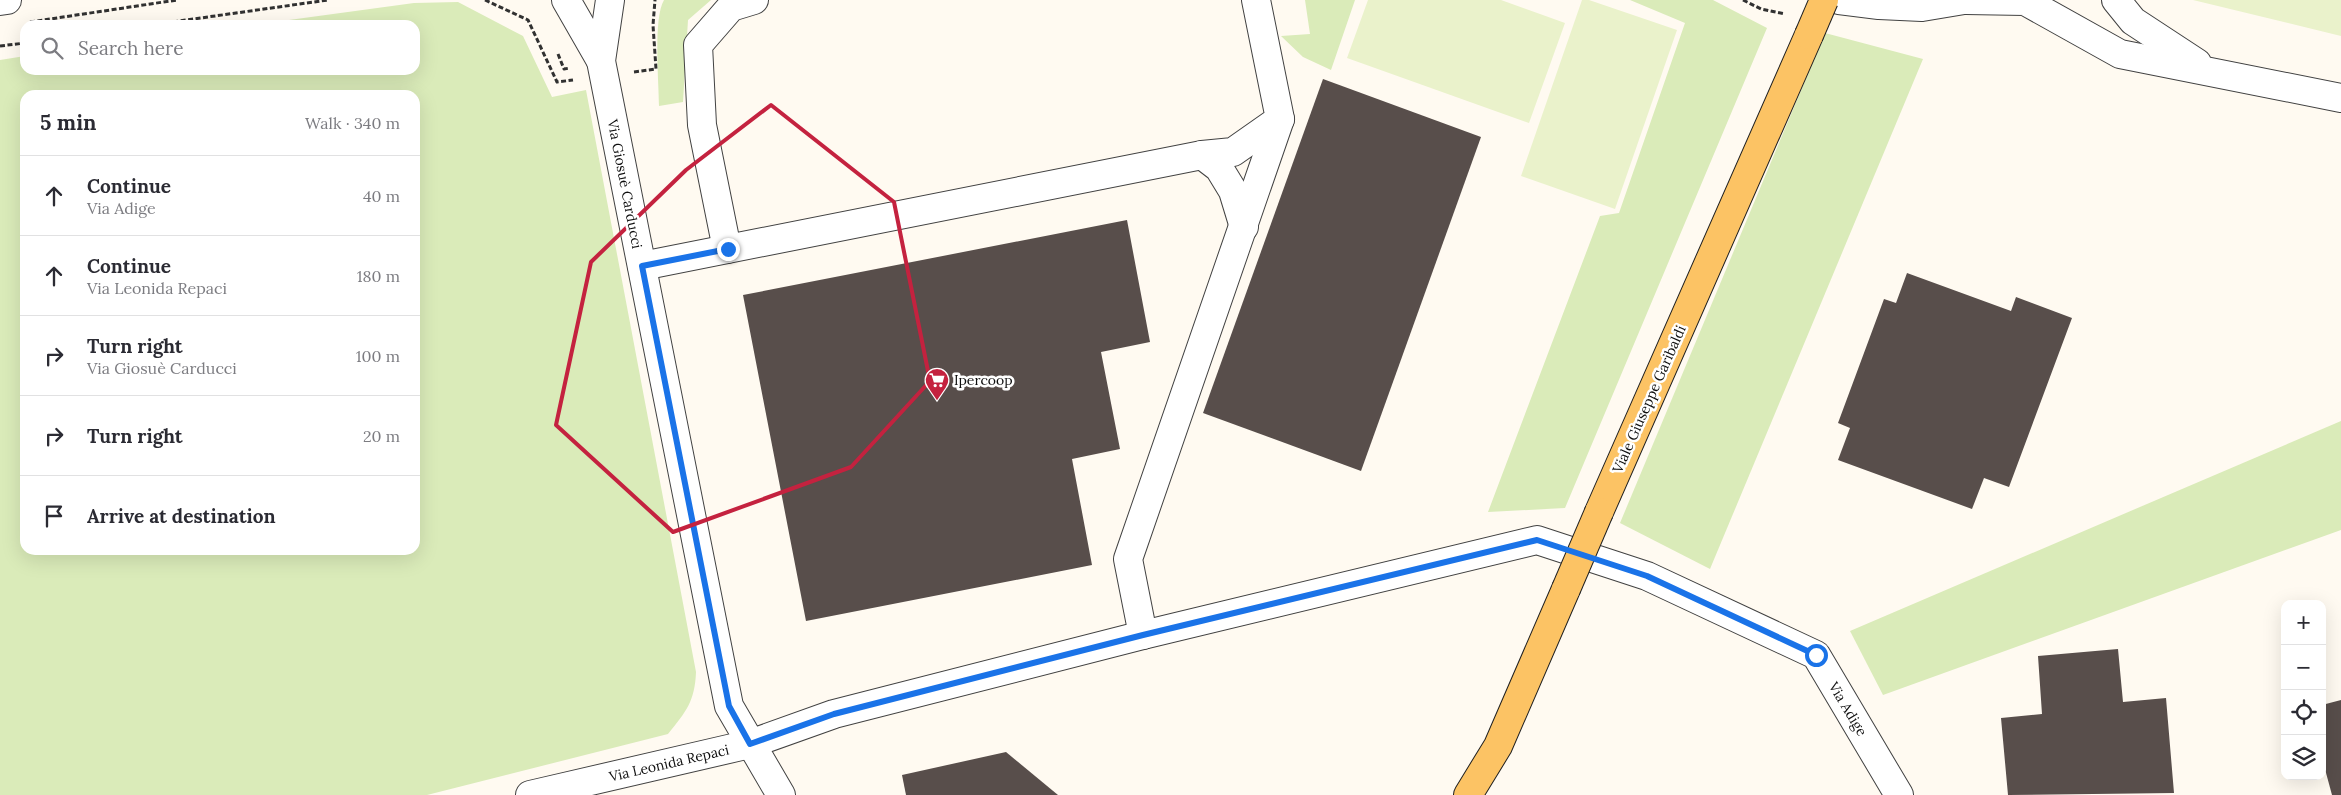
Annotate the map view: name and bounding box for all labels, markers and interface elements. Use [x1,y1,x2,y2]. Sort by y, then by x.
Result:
search box [20,20,420,75]
icon: search [38,34,66,62]
text: Search here [78,36,184,60]
text: 5 min [40,109,96,136]
text: Walk · 340 m [305,113,400,133]
street label: Via Giosuè Carducci [603,117,646,250]
text: Continue [87,174,171,198]
icon: ahead [40,182,68,210]
text: 40 m [363,186,400,206]
text: Via Adige [87,198,156,218]
route end [717,238,740,261]
text: Continue [87,254,171,278]
icon: ahead [40,262,68,290]
text: 180 m [357,266,400,286]
text: Via Leonida Repaci [87,278,227,298]
street label: Viale Giuseppe Garibaldi [1608,322,1690,476]
text: Turn right [87,334,183,358]
icon: right [40,342,68,370]
text: 100 m [356,346,400,366]
text: Via Giosuè Carducci [87,358,237,378]
supermarket icon: Ipercoop [924,367,950,401]
place label: Ipercoop [954,371,1013,389]
icon: right [40,422,68,450]
text: Turn right [87,424,183,448]
text: 20 m [363,426,400,446]
icon: arrive [40,502,68,530]
text: Arrive at destination [87,504,276,528]
map controls [2281,600,2326,780]
button: + [2281,600,2326,645]
route start [1805,644,1828,667]
button: − [2281,645,2326,690]
street label: Via Adige [1824,678,1871,740]
button: locate [2281,690,2326,735]
button: layers [2281,735,2326,780]
street label: Via Leonida Repaci [606,740,731,786]

